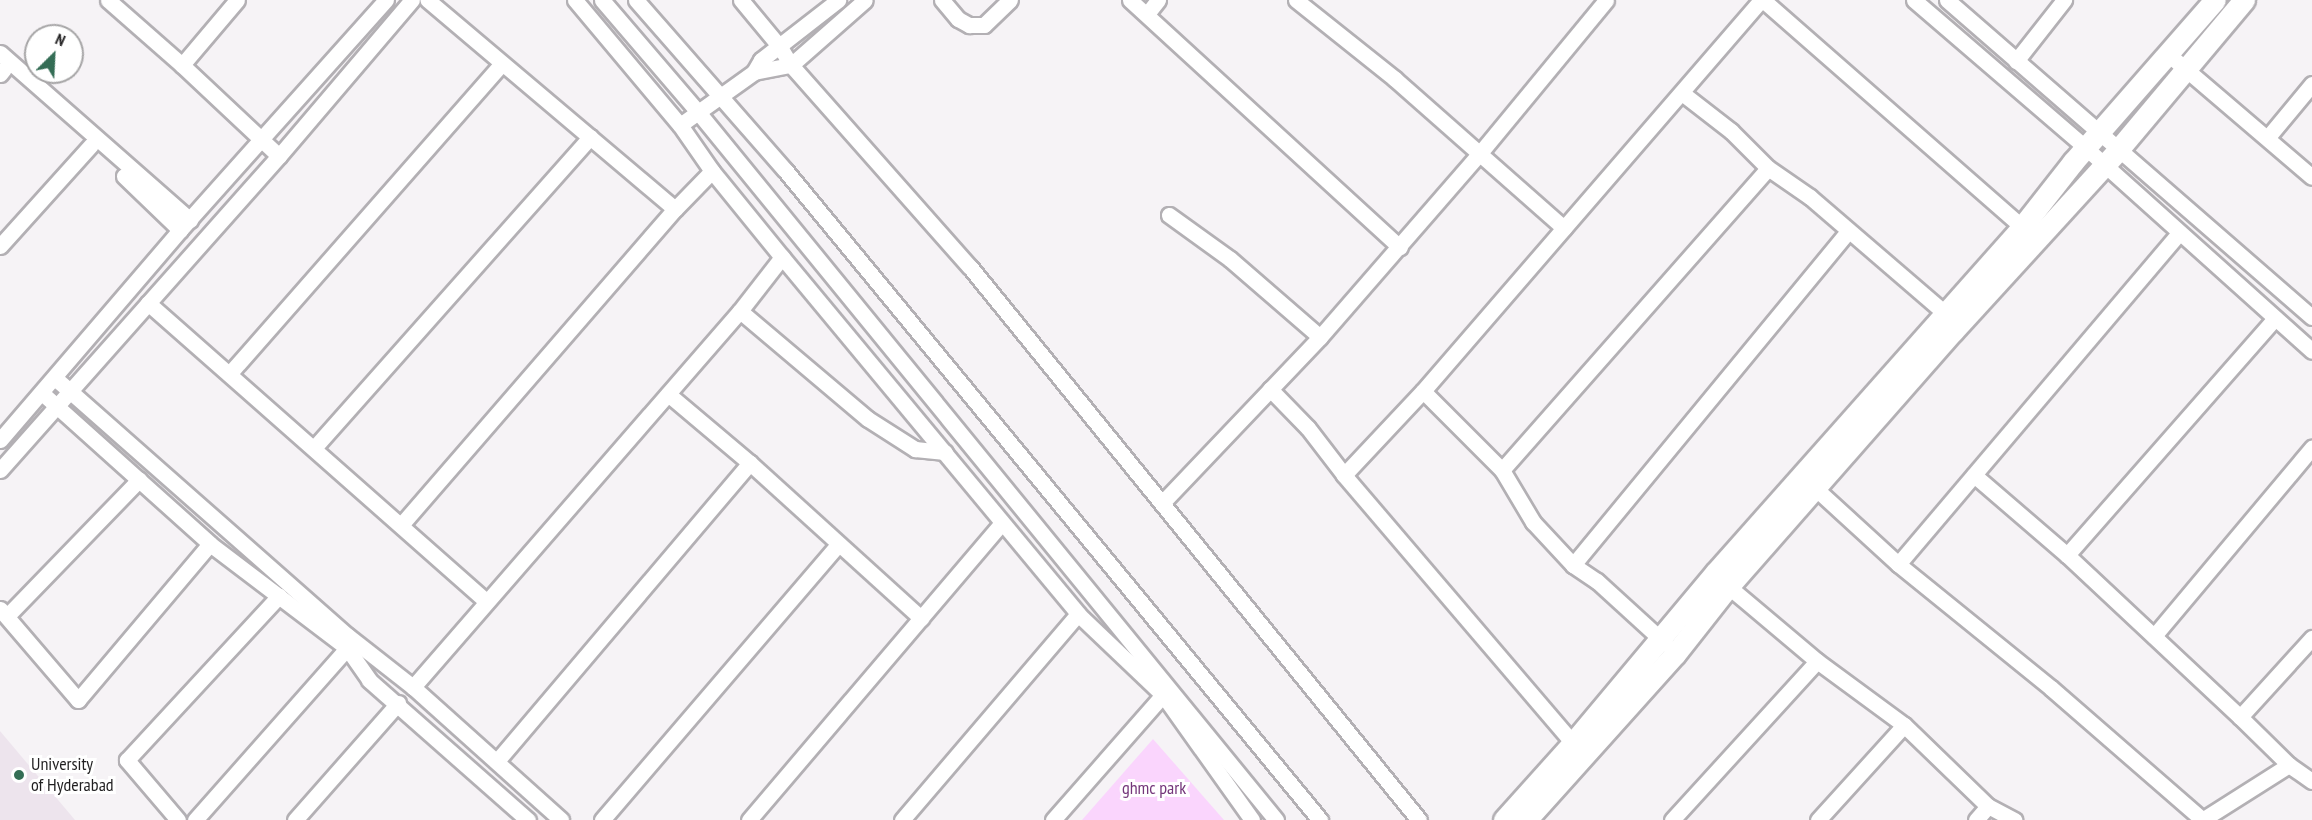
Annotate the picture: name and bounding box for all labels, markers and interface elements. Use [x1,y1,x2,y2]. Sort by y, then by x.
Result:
north arrow [24,24,84,84]
text: N [52,28,69,50]
place label: University of Hyderabad [31,754,114,796]
marker: University of Hyderabad [12,768,26,782]
park label: ghmc park [1122,777,1186,799]

